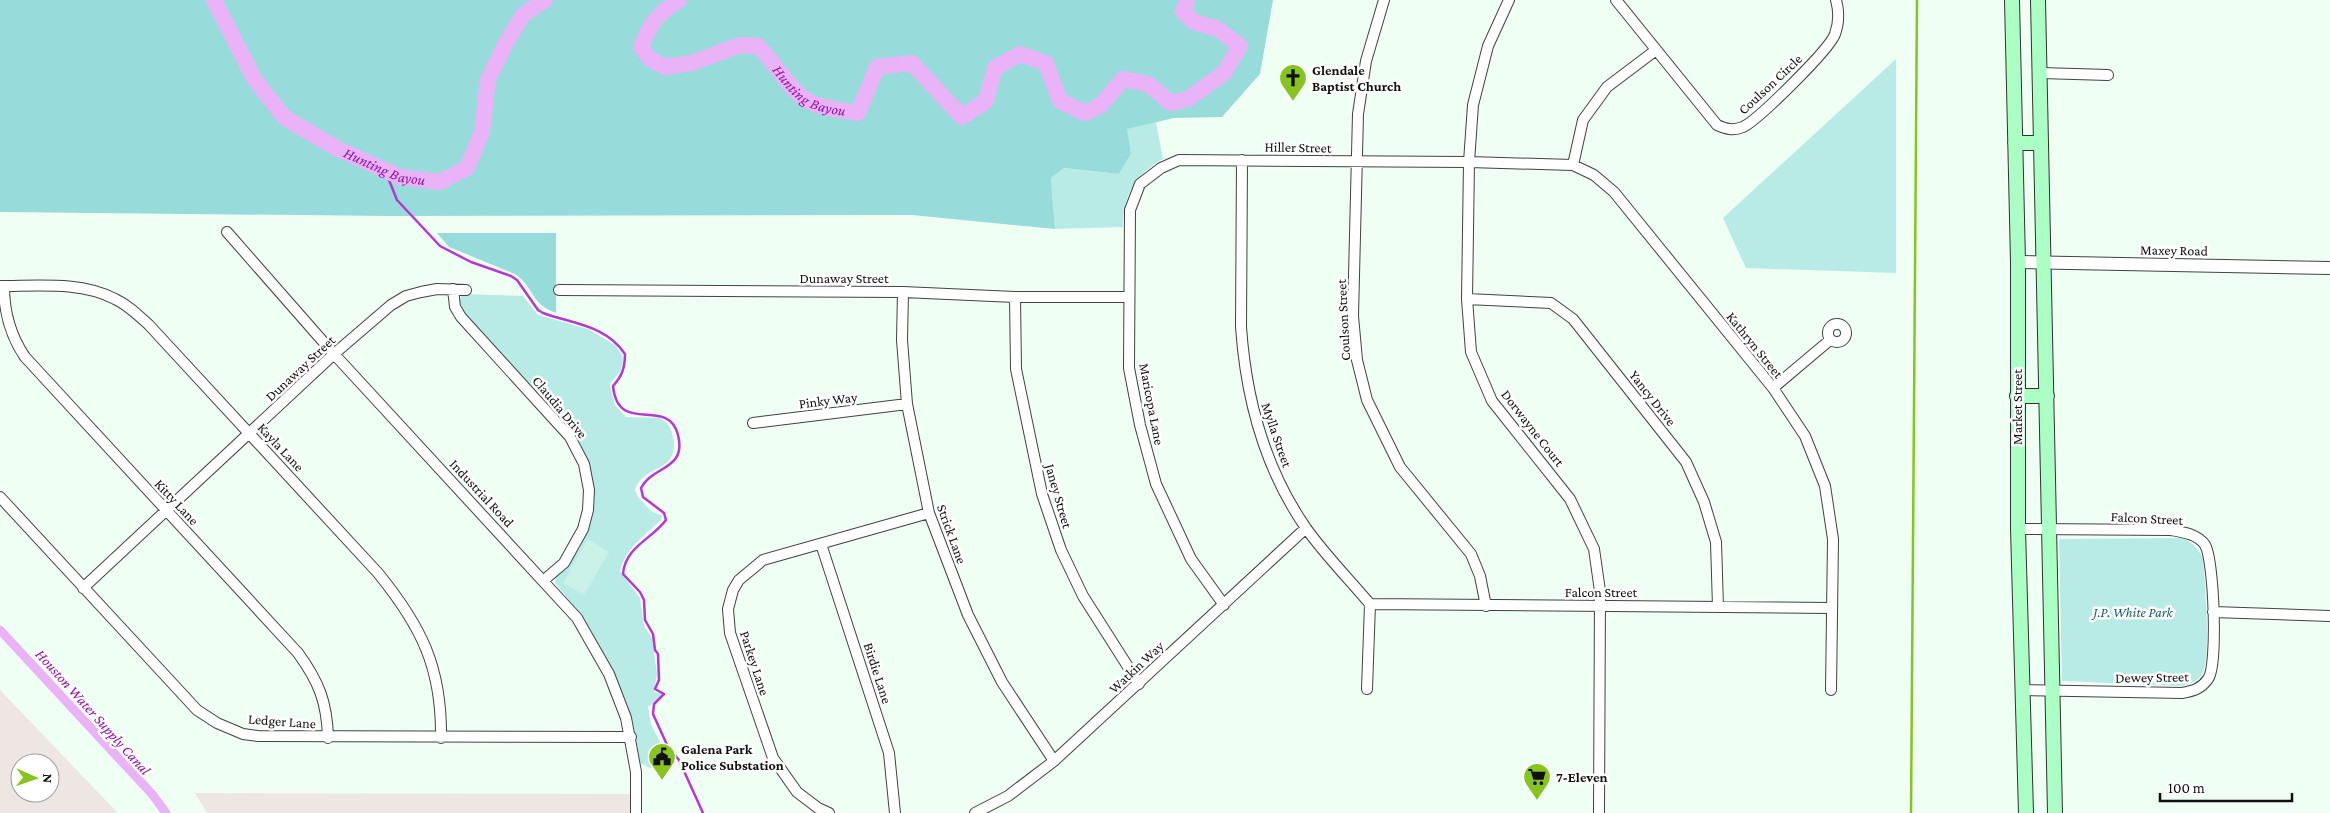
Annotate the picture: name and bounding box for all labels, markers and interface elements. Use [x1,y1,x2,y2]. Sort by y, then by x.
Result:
street label: Coulson Circle [1735,51,1805,117]
water label: Hunting Bayou [769,62,847,119]
place label: Glendale Baptist Church [1312,62,1401,94]
church icon: Glendale Baptist Church [1278,63,1308,102]
street label: Hiller Street [1264,138,1332,156]
water label: Hunting Bayou [341,145,427,188]
street label: Maxey Road [2140,241,2209,259]
street label: Dunaway Street [799,270,889,286]
street label: Coulson Street [1333,278,1353,361]
street label: Kathryn Street [1723,309,1787,382]
street label: Dunaway Street [262,331,338,404]
street label: Maricopa Lane [1136,362,1168,446]
street label: Yancy Drive [1626,367,1680,429]
street label: Market Street [2009,369,2025,445]
street label: Claudia Drive [529,373,591,441]
street label: Dorwayne Court [1498,386,1568,470]
street label: Pinky Way [798,388,859,412]
street label: Mylla Street [1258,401,1296,470]
street label: Kayla Lane [254,419,308,475]
street label: Industrial Road [447,456,518,531]
street label: Janey Street [1042,460,1076,530]
street label: Kitty Lane [152,476,202,528]
street label: Strick Lane [934,502,970,566]
street label: Falcon Street [2110,508,2184,528]
street label: Falcon Street [1565,584,1638,600]
park label: J.P. White Park [2090,604,2174,620]
street label: Parkey Lane [737,629,773,697]
street label: Watkin Way [1105,637,1167,696]
street label: Birdie Lane [861,641,895,705]
water label: Houston Water Supply Canal [32,646,154,779]
street label: Dewey Street [2115,668,2189,686]
street label: Ledger Lane [247,711,317,731]
place label: Galena Park Police Substation [681,741,784,773]
public building icon: Galena Park Police Substation [647,742,677,781]
north arrow [10,753,60,803]
supermarket icon: 7-Eleven [1522,762,1552,801]
place label: 7-Eleven [1556,769,1607,785]
scale bar [2160,770,2292,802]
text: N [40,773,56,784]
text: 100 m [2168,780,2205,796]

